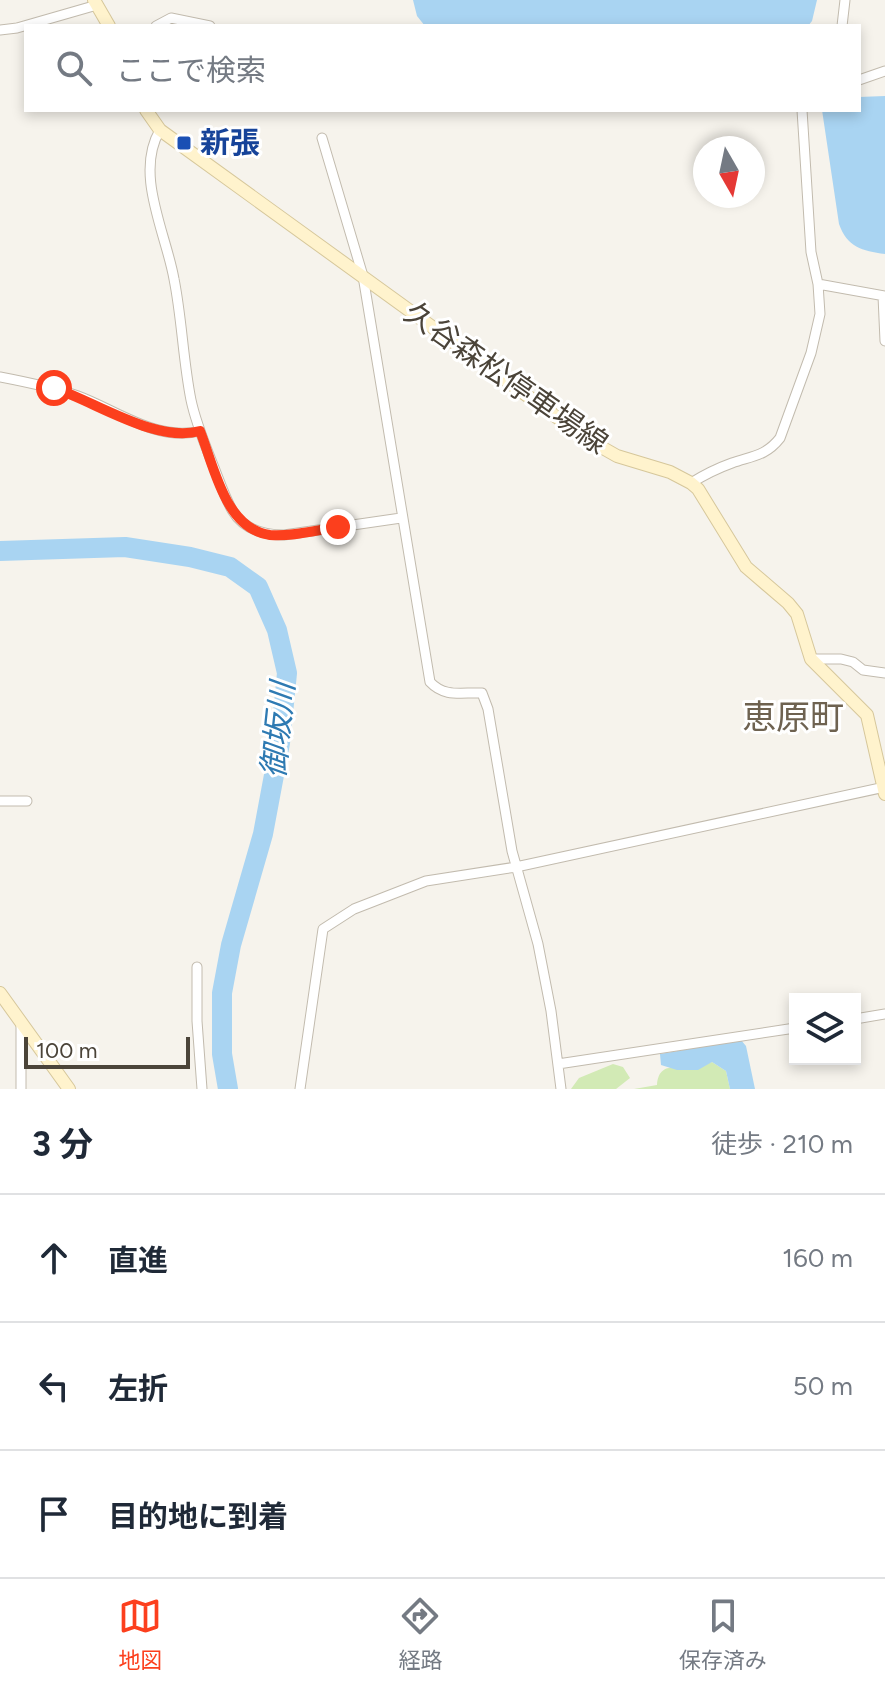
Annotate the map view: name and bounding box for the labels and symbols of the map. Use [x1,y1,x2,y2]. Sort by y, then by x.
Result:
place label: 新張 [200,124,260,161]
marker: 新張 [175,134,193,152]
north arrow [693,136,765,208]
street label: 久谷森松停車場線 [397,294,615,462]
route start [36,370,72,406]
route end [320,509,356,545]
water label: 御坂川 [254,677,302,780]
district label: 恵原町 [742,697,844,738]
scale bar [24,1033,190,1069]

